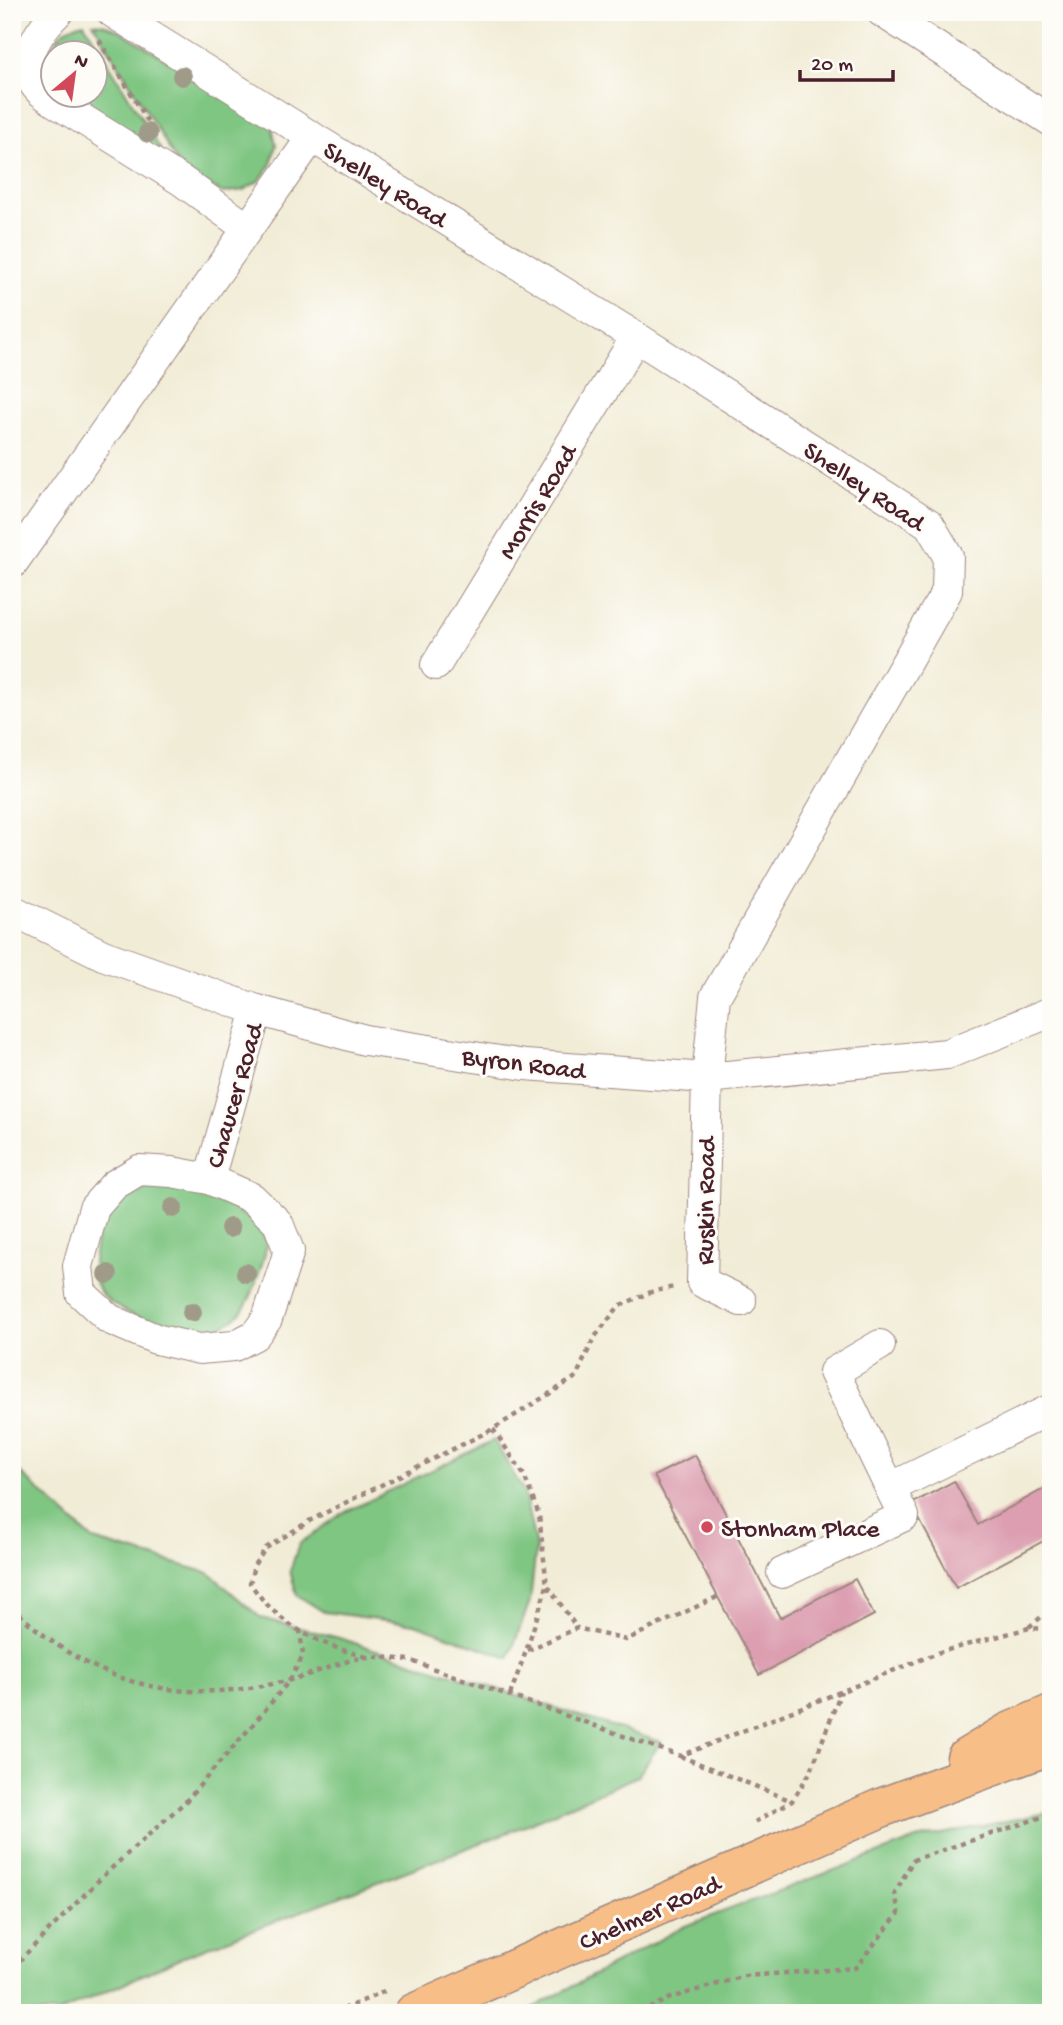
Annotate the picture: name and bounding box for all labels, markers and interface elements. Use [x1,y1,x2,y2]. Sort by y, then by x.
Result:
north arrow [38,38,108,108]
scale bar [800,38,893,82]
text: N [70,49,92,75]
text: 20 m [811,54,853,79]
street label: Shelley Road [316,137,453,238]
street label: Shelley Road [796,437,931,542]
street label: Morris Road [494,439,587,566]
street label: Chaucer Road [202,1019,273,1172]
street label: Byron Road [459,1043,589,1090]
street label: Ruskin Road [692,1135,725,1265]
place label: Stonham Place [721,1516,880,1547]
marker: Stonham Place [699,1519,715,1535]
street label: Chelmer Road [575,1869,728,1960]

